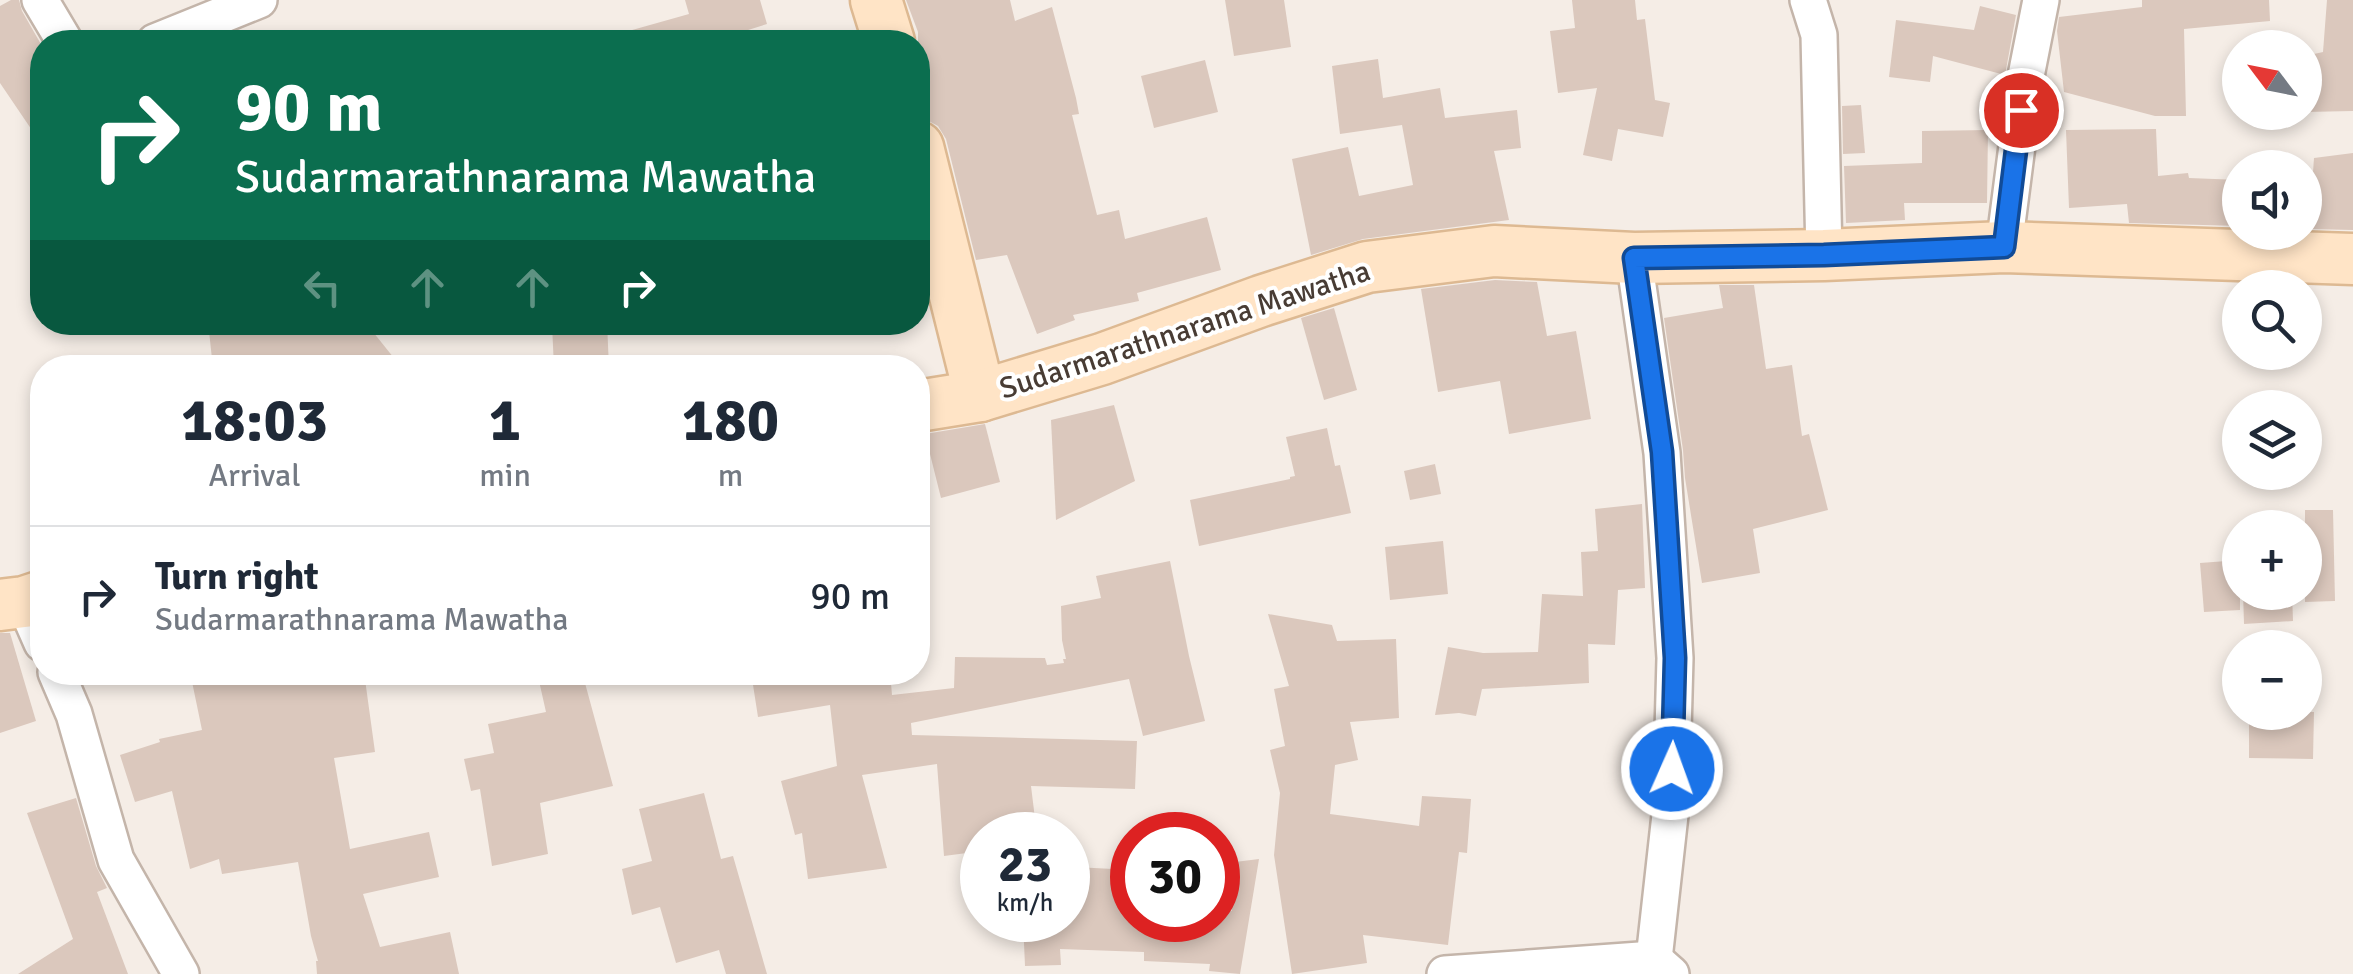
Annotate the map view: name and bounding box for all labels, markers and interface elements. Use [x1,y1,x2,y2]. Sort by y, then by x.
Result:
north arrow [2222,30,2322,130]
map controls [2222,30,2322,730]
text: 90 m [235,64,383,150]
pin [1979,68,2064,153]
icon: right [70,70,200,200]
icon: arrive [1994,83,2049,138]
text: Sudarmarathnarama Mawatha [235,150,816,205]
button: sound [2222,150,2322,250]
street label: Sudarmarathnarama Mawatha [995,253,1375,407]
icon: left [295,260,350,315]
icon: ahead [400,260,455,315]
icon: ahead [505,260,560,315]
icon: right [610,260,665,315]
button: search [2222,270,2322,370]
text: 18:03 [181,384,328,458]
text: 1 [489,384,521,458]
text: 180 [682,384,779,458]
button: layers [2222,390,2322,490]
text: Arrival [209,456,301,495]
text: min [479,456,531,495]
text: m [718,456,743,495]
button: + [2222,510,2322,610]
text: Turn right [155,553,319,600]
icon: right [70,569,125,624]
text: 90 m [810,573,890,620]
text: Sudarmarathnarama Mawatha [155,600,568,639]
button: − [2222,630,2322,730]
position arrow [1620,717,1724,821]
speed limit sign: 30 [1110,812,1240,942]
text: 23 [998,834,1052,896]
text: km/h [997,887,1053,918]

